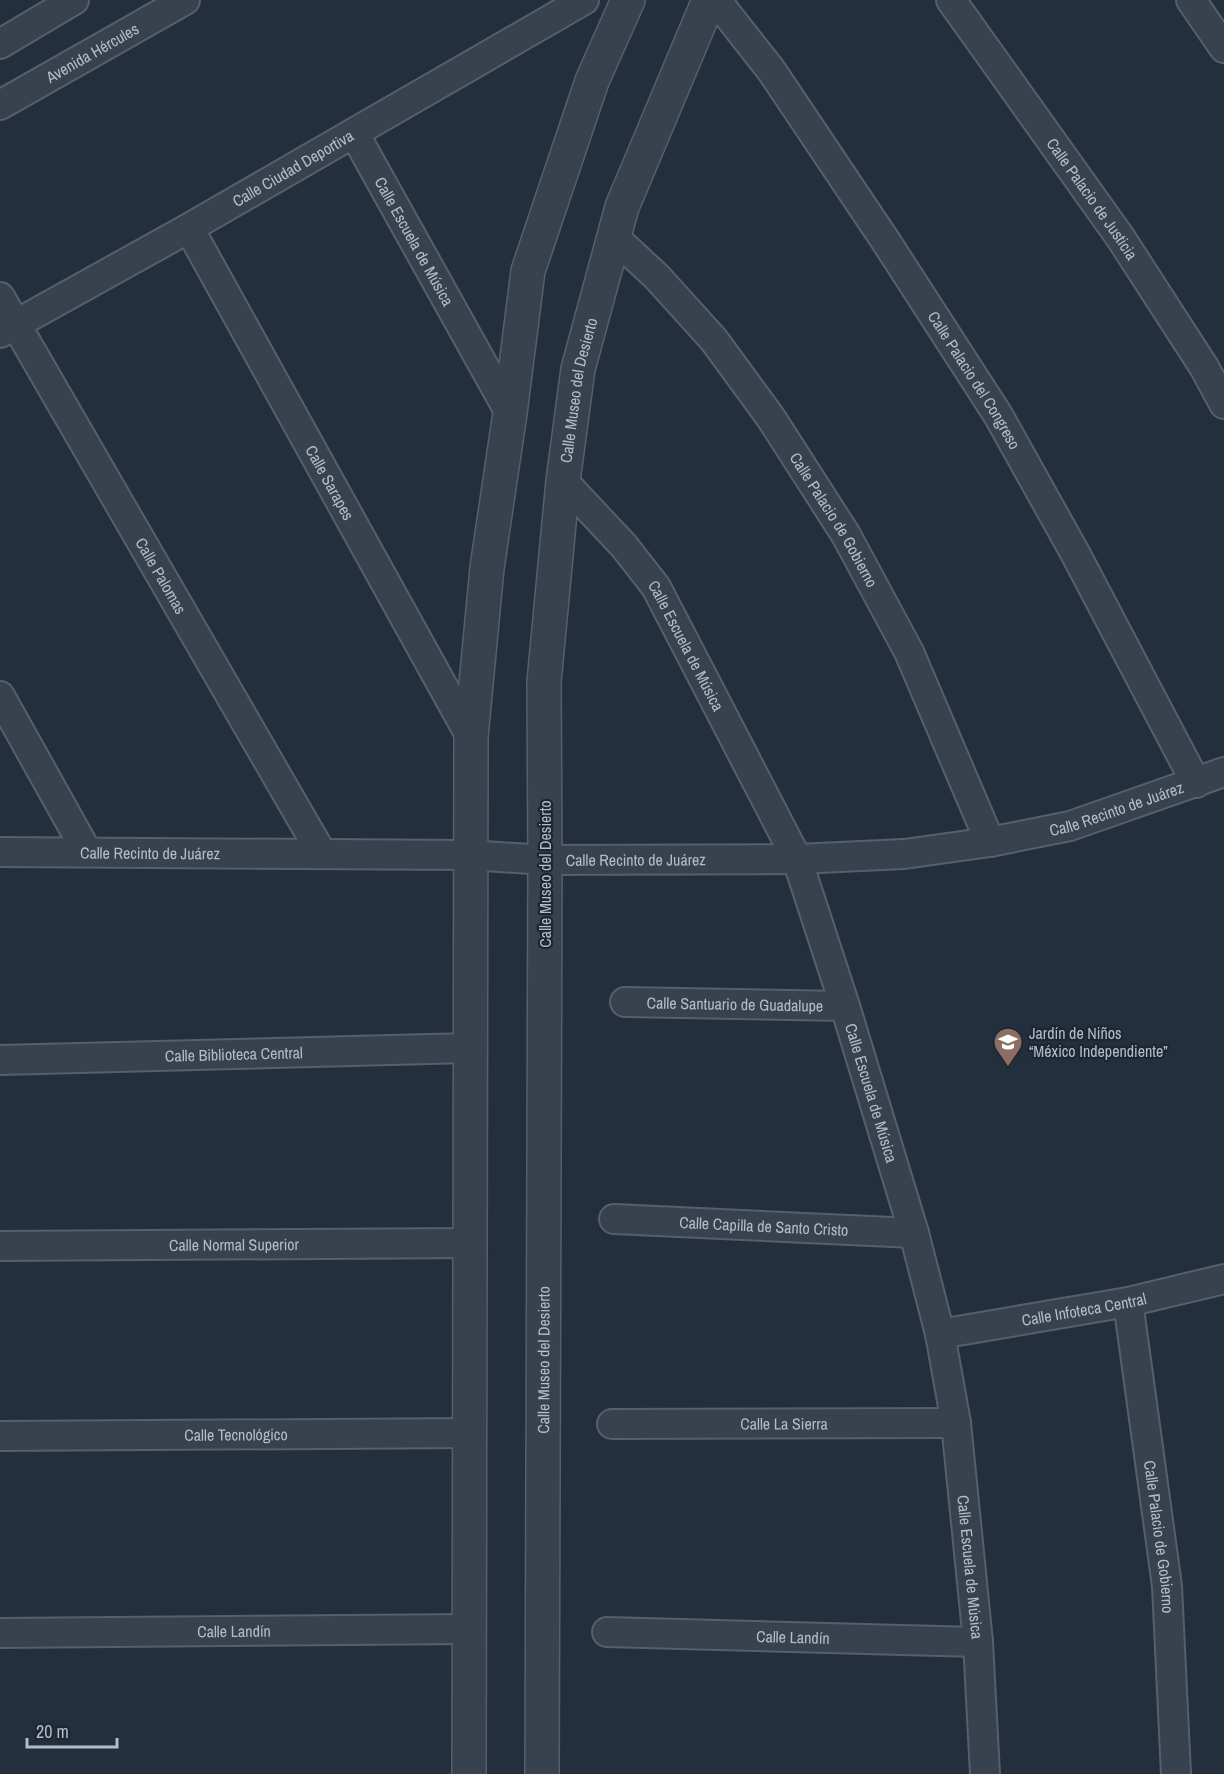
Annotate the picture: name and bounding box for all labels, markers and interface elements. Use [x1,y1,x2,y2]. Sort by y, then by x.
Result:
street label: Avenida Hércules [41,18,143,88]
street label: Calle Ciudad Deportiva [228,124,358,212]
street label: Calle Palacio de Justicia [1042,133,1143,265]
street label: Calle Escuela de Música [370,173,459,310]
street label: Calle Palacio del Congreso [923,307,1026,453]
street label: Calle Museo del Desierto [555,315,602,464]
street label: Calle Sarapes [300,441,360,524]
street label: Calle Palacio de Gobierno [785,448,883,591]
street label: Calle Palomas [130,534,192,618]
street label: Calle Escuela de Música [643,575,730,715]
street label: Calle Recinto de Juárez [1047,776,1187,841]
street label: Calle Museo del Desierto [534,800,556,948]
street label: Calle Recinto de Juárez [80,842,221,864]
street label: Calle Recinto de Juárez [566,848,706,871]
street label: Calle Santuario de Guadalupe [646,991,823,1017]
street label: Calle Escuela de Música [840,1021,903,1166]
place label: Jardín de Niños “México Independiente” [1029,1022,1168,1062]
school or university icon: Jardín de Niños “México Independiente” [992,1026,1024,1068]
street label: Calle Biblioteca Central [165,1041,303,1067]
street label: Calle Capilla de Santo Cristo [679,1211,849,1241]
street label: Calle Normal Superior [169,1233,300,1256]
street label: Calle Museo del Desierto [532,1286,555,1434]
street label: Calle Infoteca Central [1020,1287,1149,1331]
street label: Calle La Sierra [740,1412,829,1435]
street label: Calle Tecnológico [184,1423,288,1446]
street label: Calle Palacio de Gobierno [1139,1459,1179,1614]
street label: Calle Escuela de Música [952,1494,989,1641]
street label: Calle Landín [197,1620,271,1642]
street label: Calle Landín [756,1625,830,1649]
scale bar [27,1711,117,1749]
text: 20 m [36,1719,69,1744]

